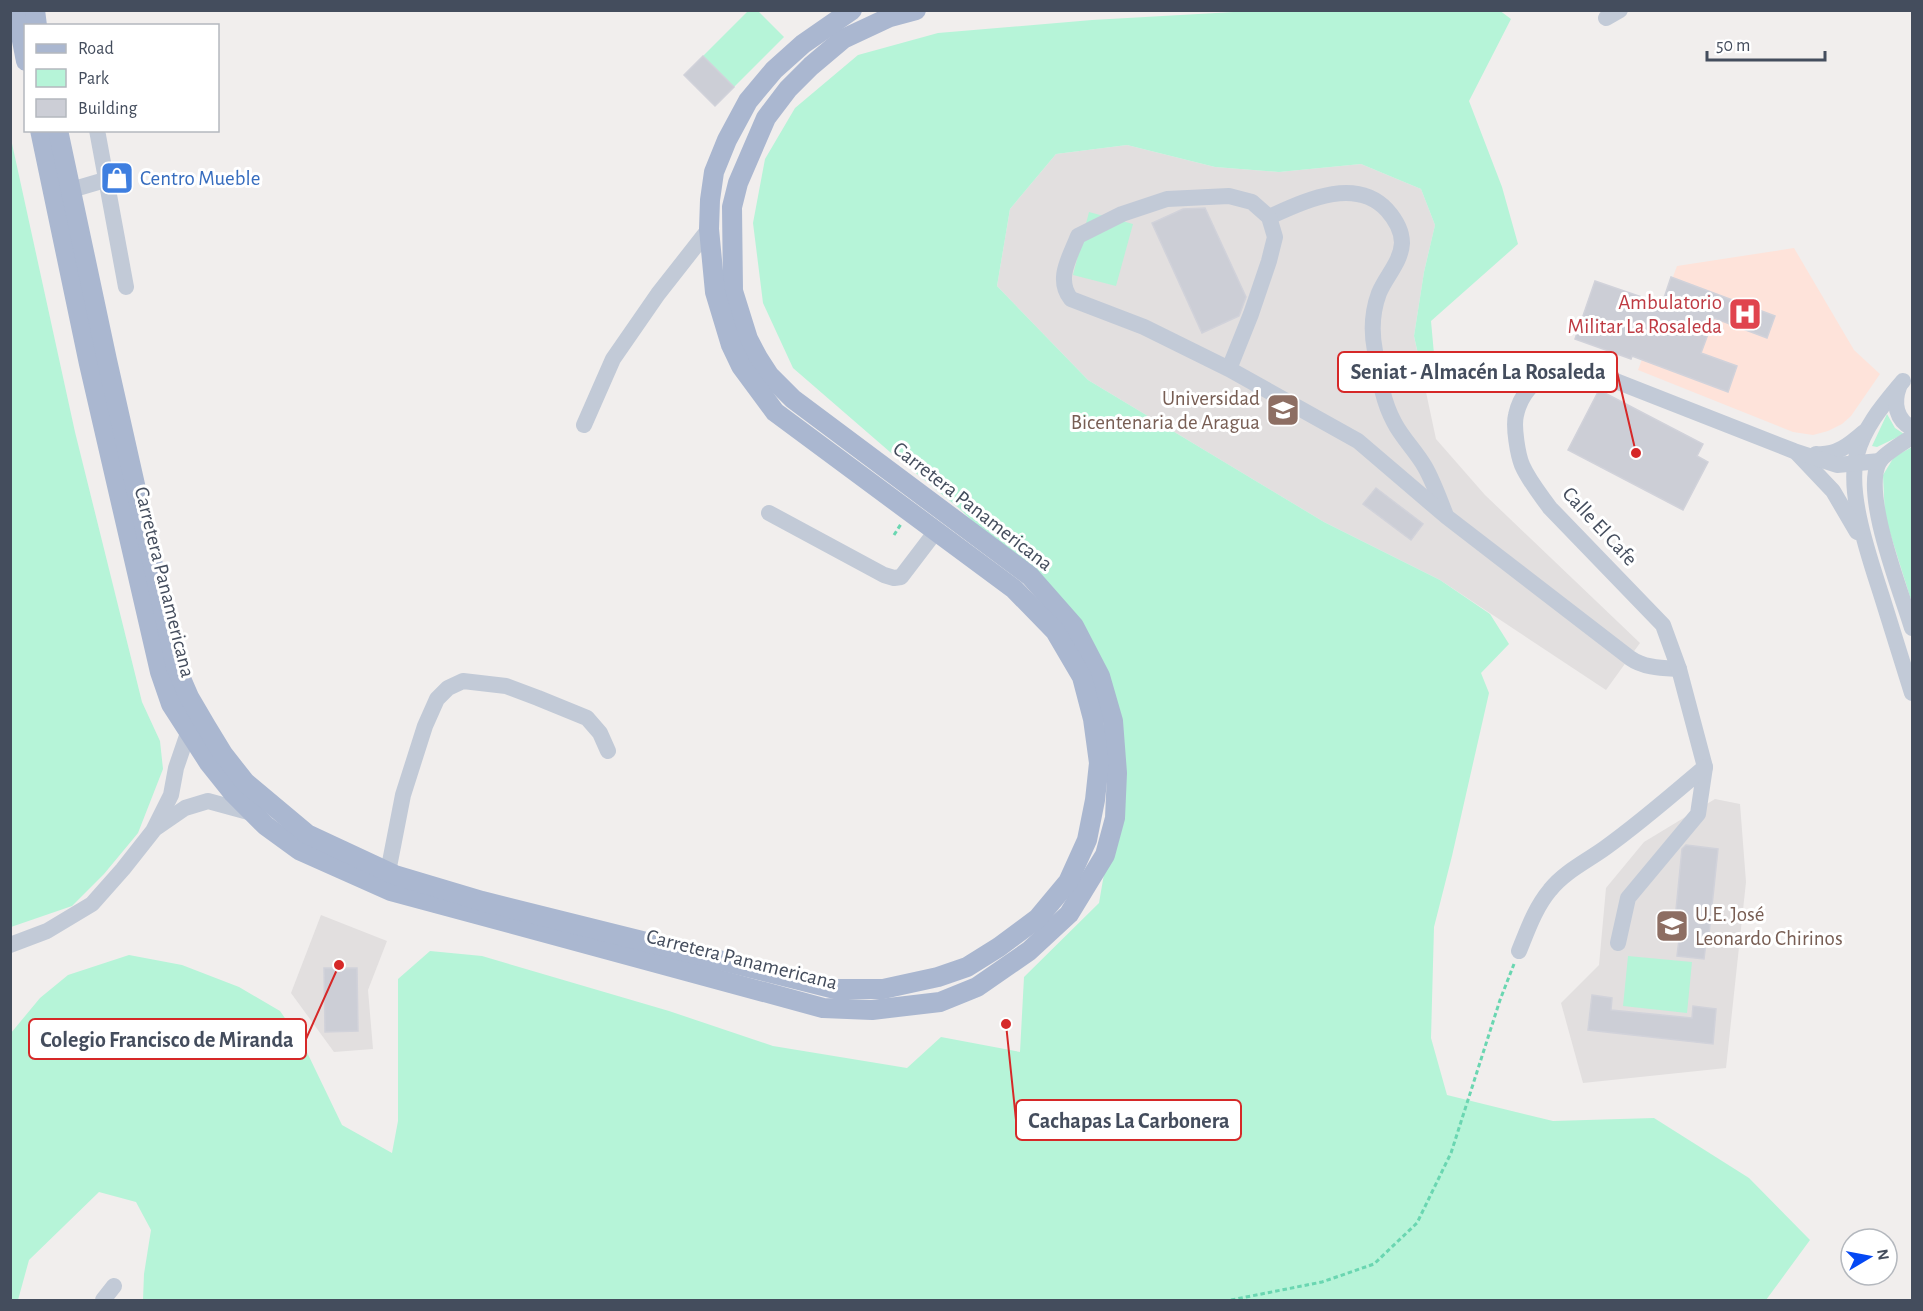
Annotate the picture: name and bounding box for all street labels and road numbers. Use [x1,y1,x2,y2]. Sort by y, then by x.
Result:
street label: Carretera Panamericana [889,438,1057,575]
street label: Calle El Cafe [1558,483,1641,570]
street label: Carretera Panamericana [131,485,198,680]
street label: Carretera Panamericana [644,926,840,993]

